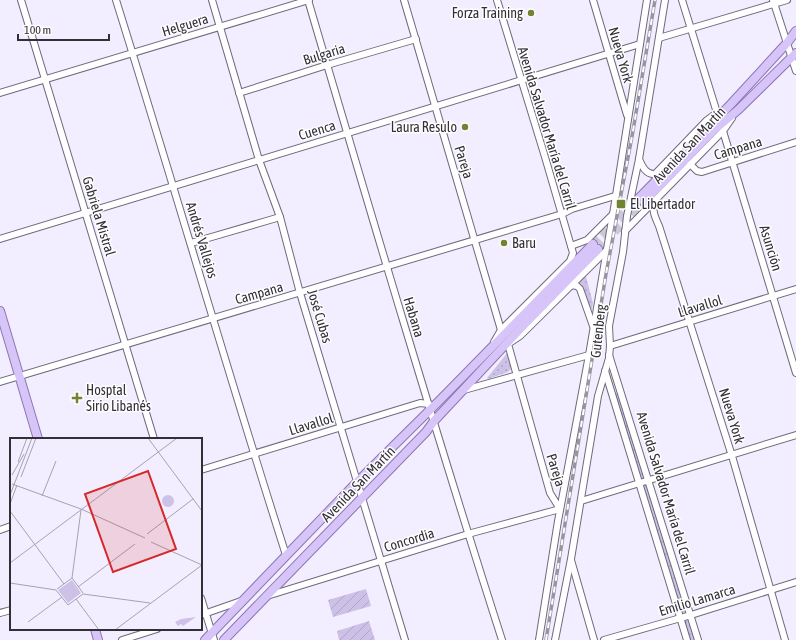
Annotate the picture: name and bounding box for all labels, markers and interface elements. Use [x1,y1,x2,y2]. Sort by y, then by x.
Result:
place label: Forza Training [452,5,523,21]
marker: Forza Training [526,8,536,18]
street label: Helguera [160,10,210,40]
scale bar [18,16,109,42]
text: 100 m [24,23,51,37]
street label: Nueva York [605,25,637,85]
street label: Bulgaria [301,40,347,68]
street label: Avenida Salvador María del Carril [515,45,580,212]
street label: Avenida San Martín [649,103,729,187]
street label: Cuenca [297,117,337,143]
place label: Laura Resulo [391,119,457,135]
marker: Laura Resulo [460,122,470,132]
street label: Campana [712,133,764,163]
street label: Pareja [451,144,477,180]
street label: Gabriela Mistral [79,174,119,258]
place label: El Libertador [630,196,696,212]
marker: El Libertador [615,198,627,210]
street label: Andrés Vallejos [183,200,221,280]
street label: Asunción [756,223,786,273]
place label: Baru [512,235,536,251]
marker: Baru [499,238,509,248]
street label: Campana [233,279,285,307]
street label: José Cubas [304,287,336,345]
street label: Llavallol [676,292,724,320]
street label: Habana [400,295,428,339]
street label: Gutenberg [587,303,609,359]
place label: Hosptal Sirio Libanés [86,382,151,414]
street label: Nueva York [716,386,748,446]
marker: Hosptal Sirio Libanés [71,392,83,404]
street label: Llavallol [287,410,335,438]
street label: Avenida Salvador María del Carril [634,410,699,577]
inset map [10,438,202,630]
street label: Avenida San Martín [318,443,398,525]
street label: Pareja [543,452,569,488]
street label: Concordia [382,525,436,555]
street label: Emilio Lamarca [657,581,737,619]

